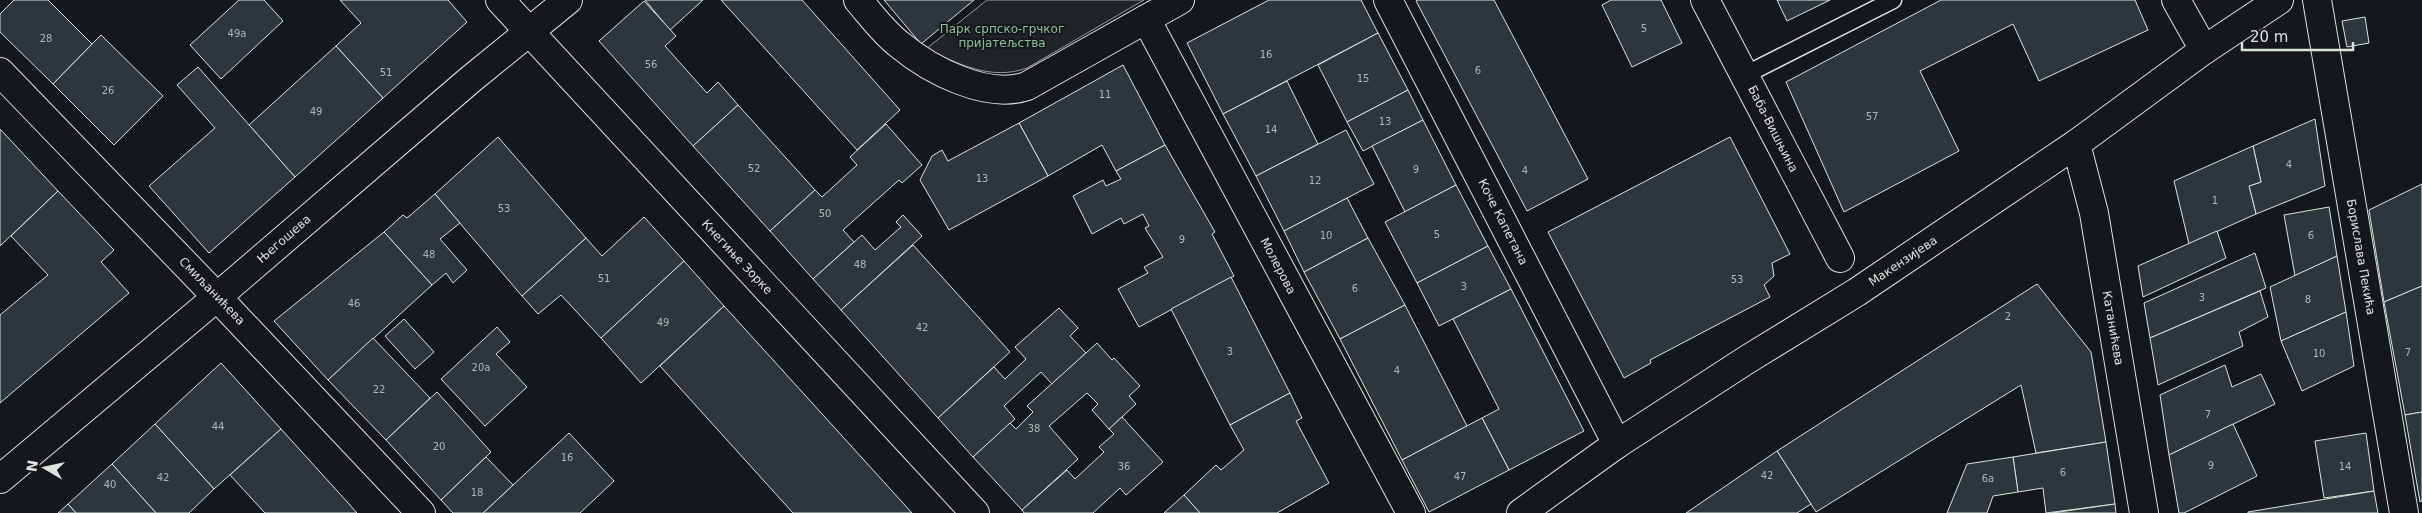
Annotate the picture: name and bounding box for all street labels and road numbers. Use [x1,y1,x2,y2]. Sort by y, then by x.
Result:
street label: Баба-Вишњина [1745,83,1801,175]
street label: Коче Капетана [1475,177,1531,267]
street label: Борислава Пекића [2344,198,2378,316]
street label: Његошева [254,212,314,266]
street label: Кнегиње Зорке [699,217,775,297]
street label: Макензијева [1866,233,1940,289]
street label: Молерова [1257,235,1299,297]
street label: Смиљанићева [176,254,248,328]
street label: Катанићева [2100,290,2126,366]

